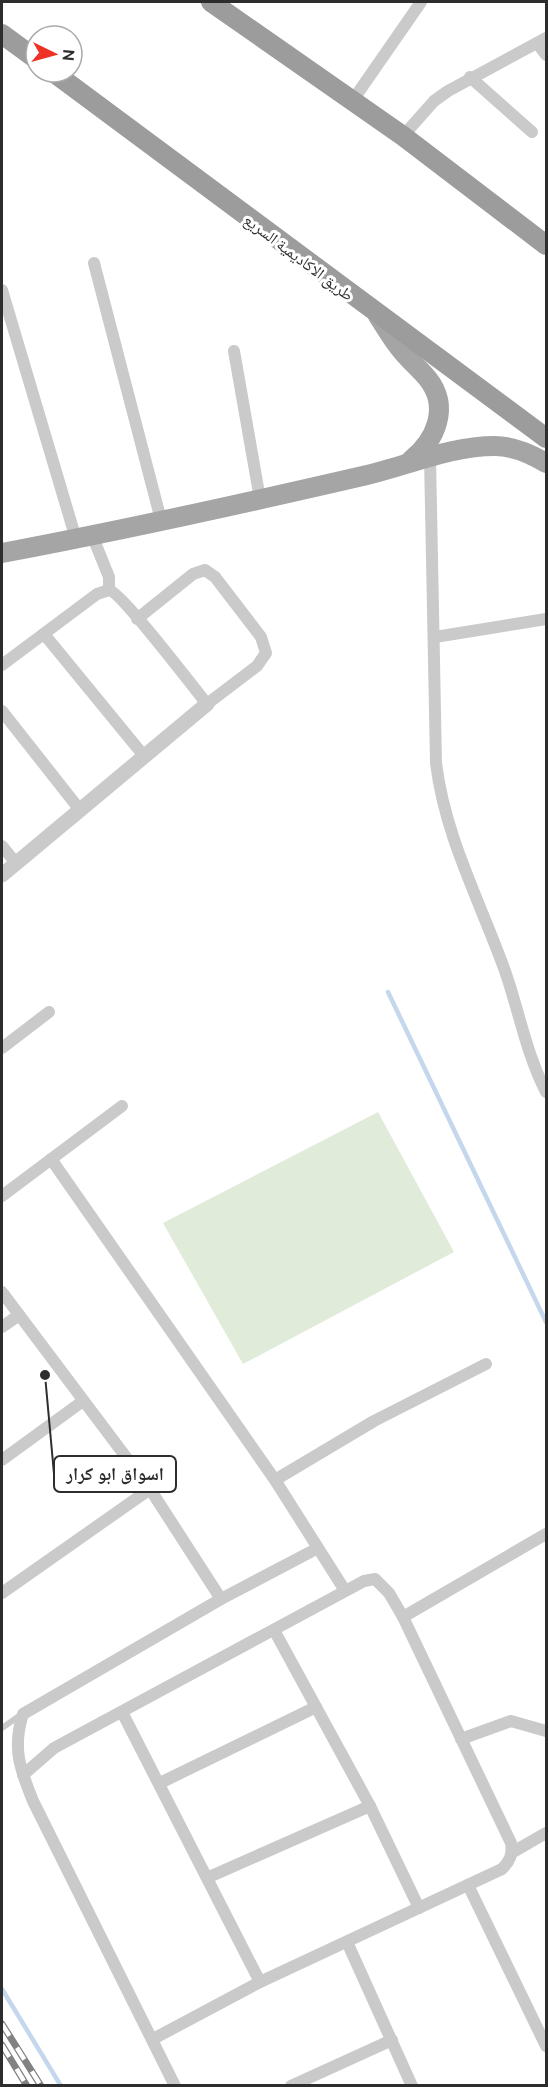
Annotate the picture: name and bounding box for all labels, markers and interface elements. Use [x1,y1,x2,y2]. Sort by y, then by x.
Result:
north arrow [24,24,84,84]
text: N [59,49,78,62]
street label: طريق الاكاديمية السريع [240,210,357,306]
callout: اسواق ابو كرار [54,1456,176,1492]
text: اسواق ابو كرار [65,1463,164,1485]

